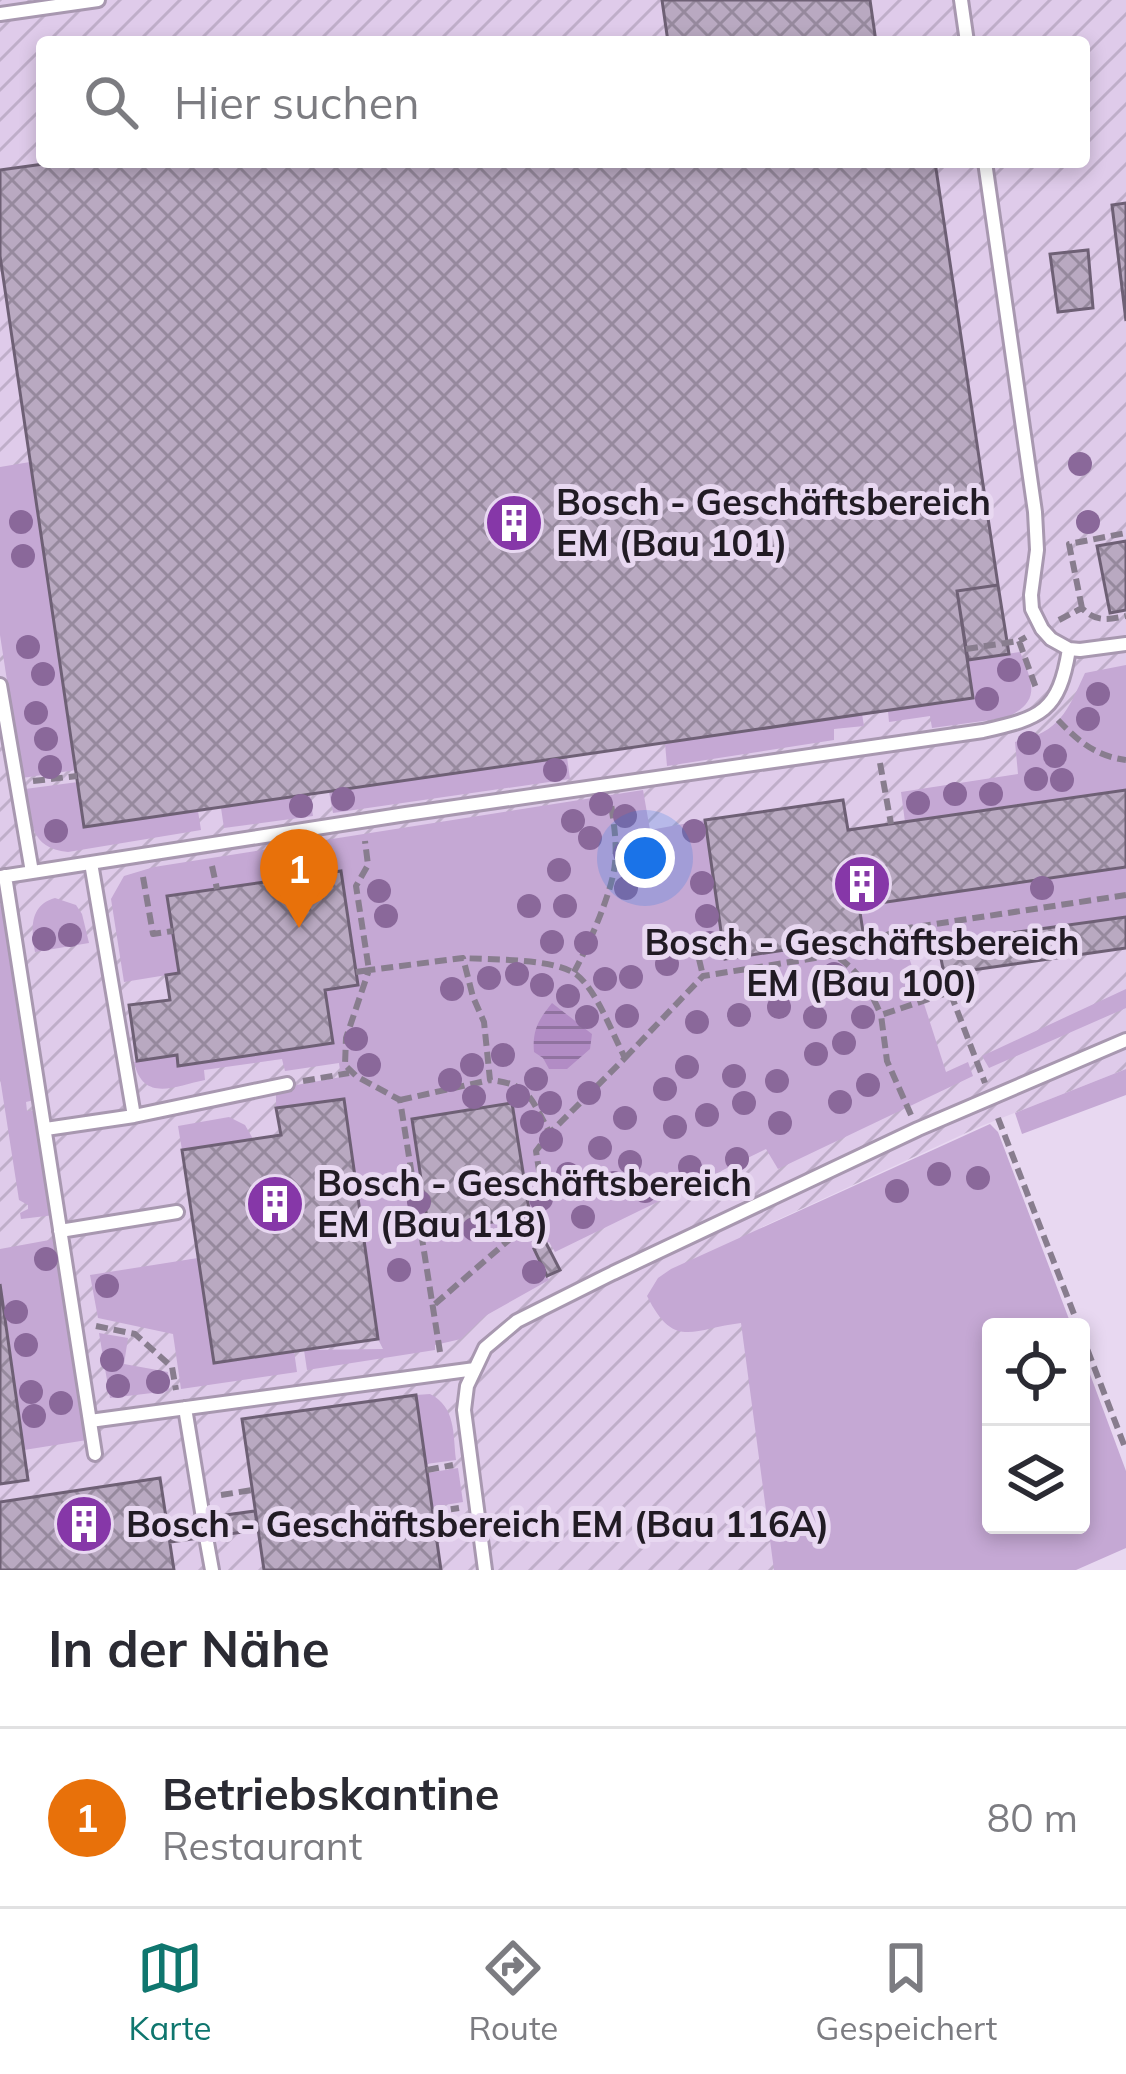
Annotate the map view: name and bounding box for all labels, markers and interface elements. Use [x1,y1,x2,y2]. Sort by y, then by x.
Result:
search box [36,36,1090,168]
icon: search [78,69,144,135]
text: Hier suchen [174,74,420,130]
place label: Bosch - Geschäftsbereich EM (Bau 101) [556,479,991,565]
building icon: Bosch - Geschäftsbereich EM (Bau 101) [483,492,545,554]
your location [615,828,675,888]
pin: 1 [260,829,338,928]
building icon: Bosch - Geschäftsbereich EM (Bau 100) [831,853,893,915]
place label: Bosch - Geschäftsbereich EM (Bau 100) [645,919,1079,1005]
place label: Bosch - Geschäftsbereich EM (Bau 118) [317,1160,752,1246]
building icon: Bosch - Geschäftsbereich EM (Bau 118) [244,1173,306,1235]
map controls [982,1318,1090,1534]
button: locate [982,1318,1090,1426]
button: layers [982,1426,1090,1534]
building icon: Bosch - Geschäftsbereich EM (Bau 116A) [53,1493,115,1555]
place label: Bosch - Geschäftsbereich EM (Bau 116A) [126,1501,829,1546]
text: In der Nähe [48,1616,330,1680]
text: Betriebskantine [162,1765,499,1821]
text: 1 [75,1793,99,1842]
text: 80 m [987,1793,1078,1842]
text: Restaurant [162,1821,362,1870]
tab: Karte [129,1935,211,2048]
tab: Route [469,1935,558,2048]
tab: Gespeichert [815,1935,997,2048]

